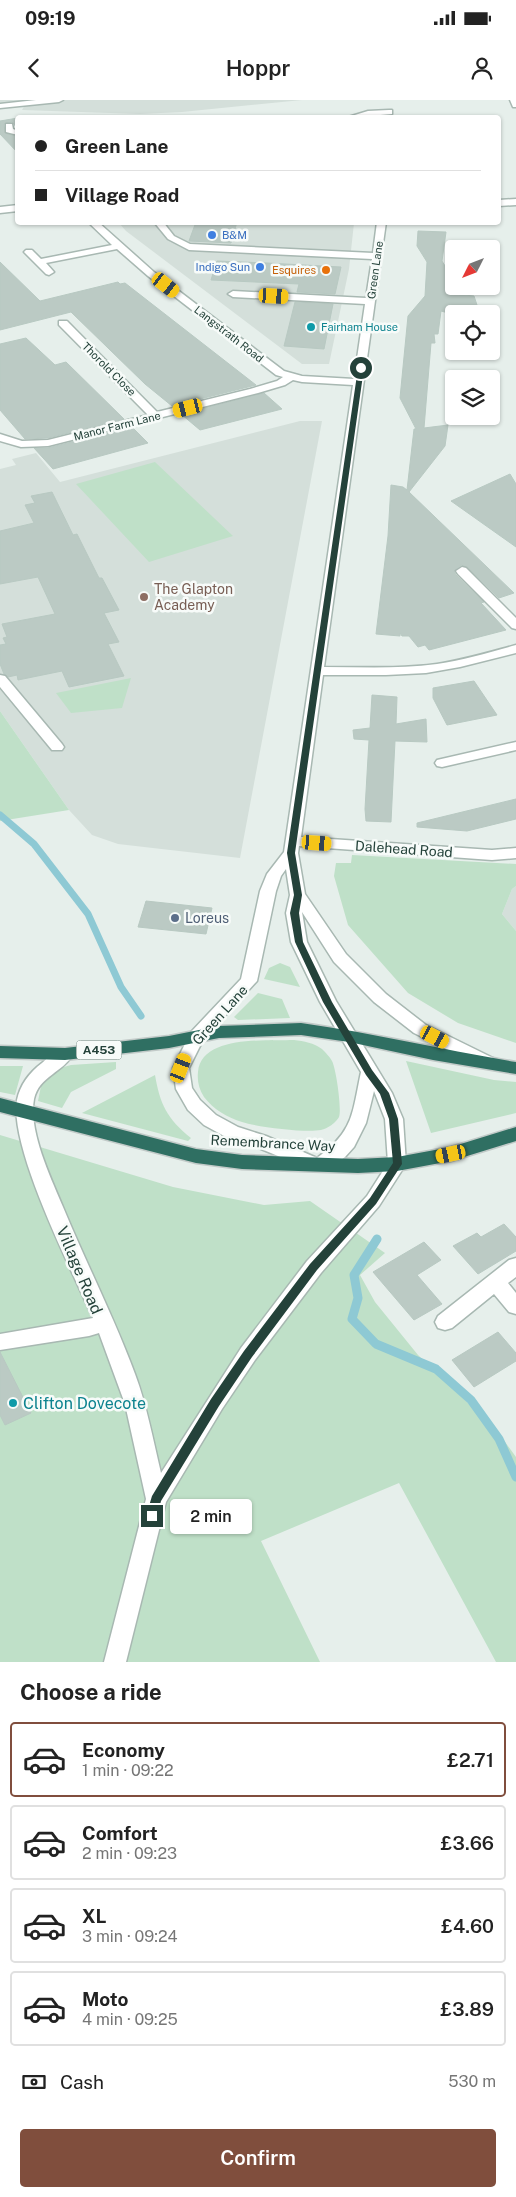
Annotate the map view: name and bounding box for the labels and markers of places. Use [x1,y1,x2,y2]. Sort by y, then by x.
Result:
marker: B&M [206,229,218,241]
place label: B&M [222,229,247,241]
place label: Indigo Sun [196,261,250,273]
marker: Indigo Sun [254,261,266,273]
place label: Esquires [272,264,316,276]
marker: Esquires [320,264,332,276]
marker: Fairham House [305,321,317,333]
place label: Fairham House [321,321,398,333]
place label: The Glapton Academy [154,581,233,613]
marker: The Glapton Academy [138,591,150,603]
place label: Loreus [185,910,229,926]
marker: Loreus [169,912,181,924]
place label: Clifton Dovecote [23,1394,146,1413]
marker: Clifton Dovecote [7,1397,19,1409]

